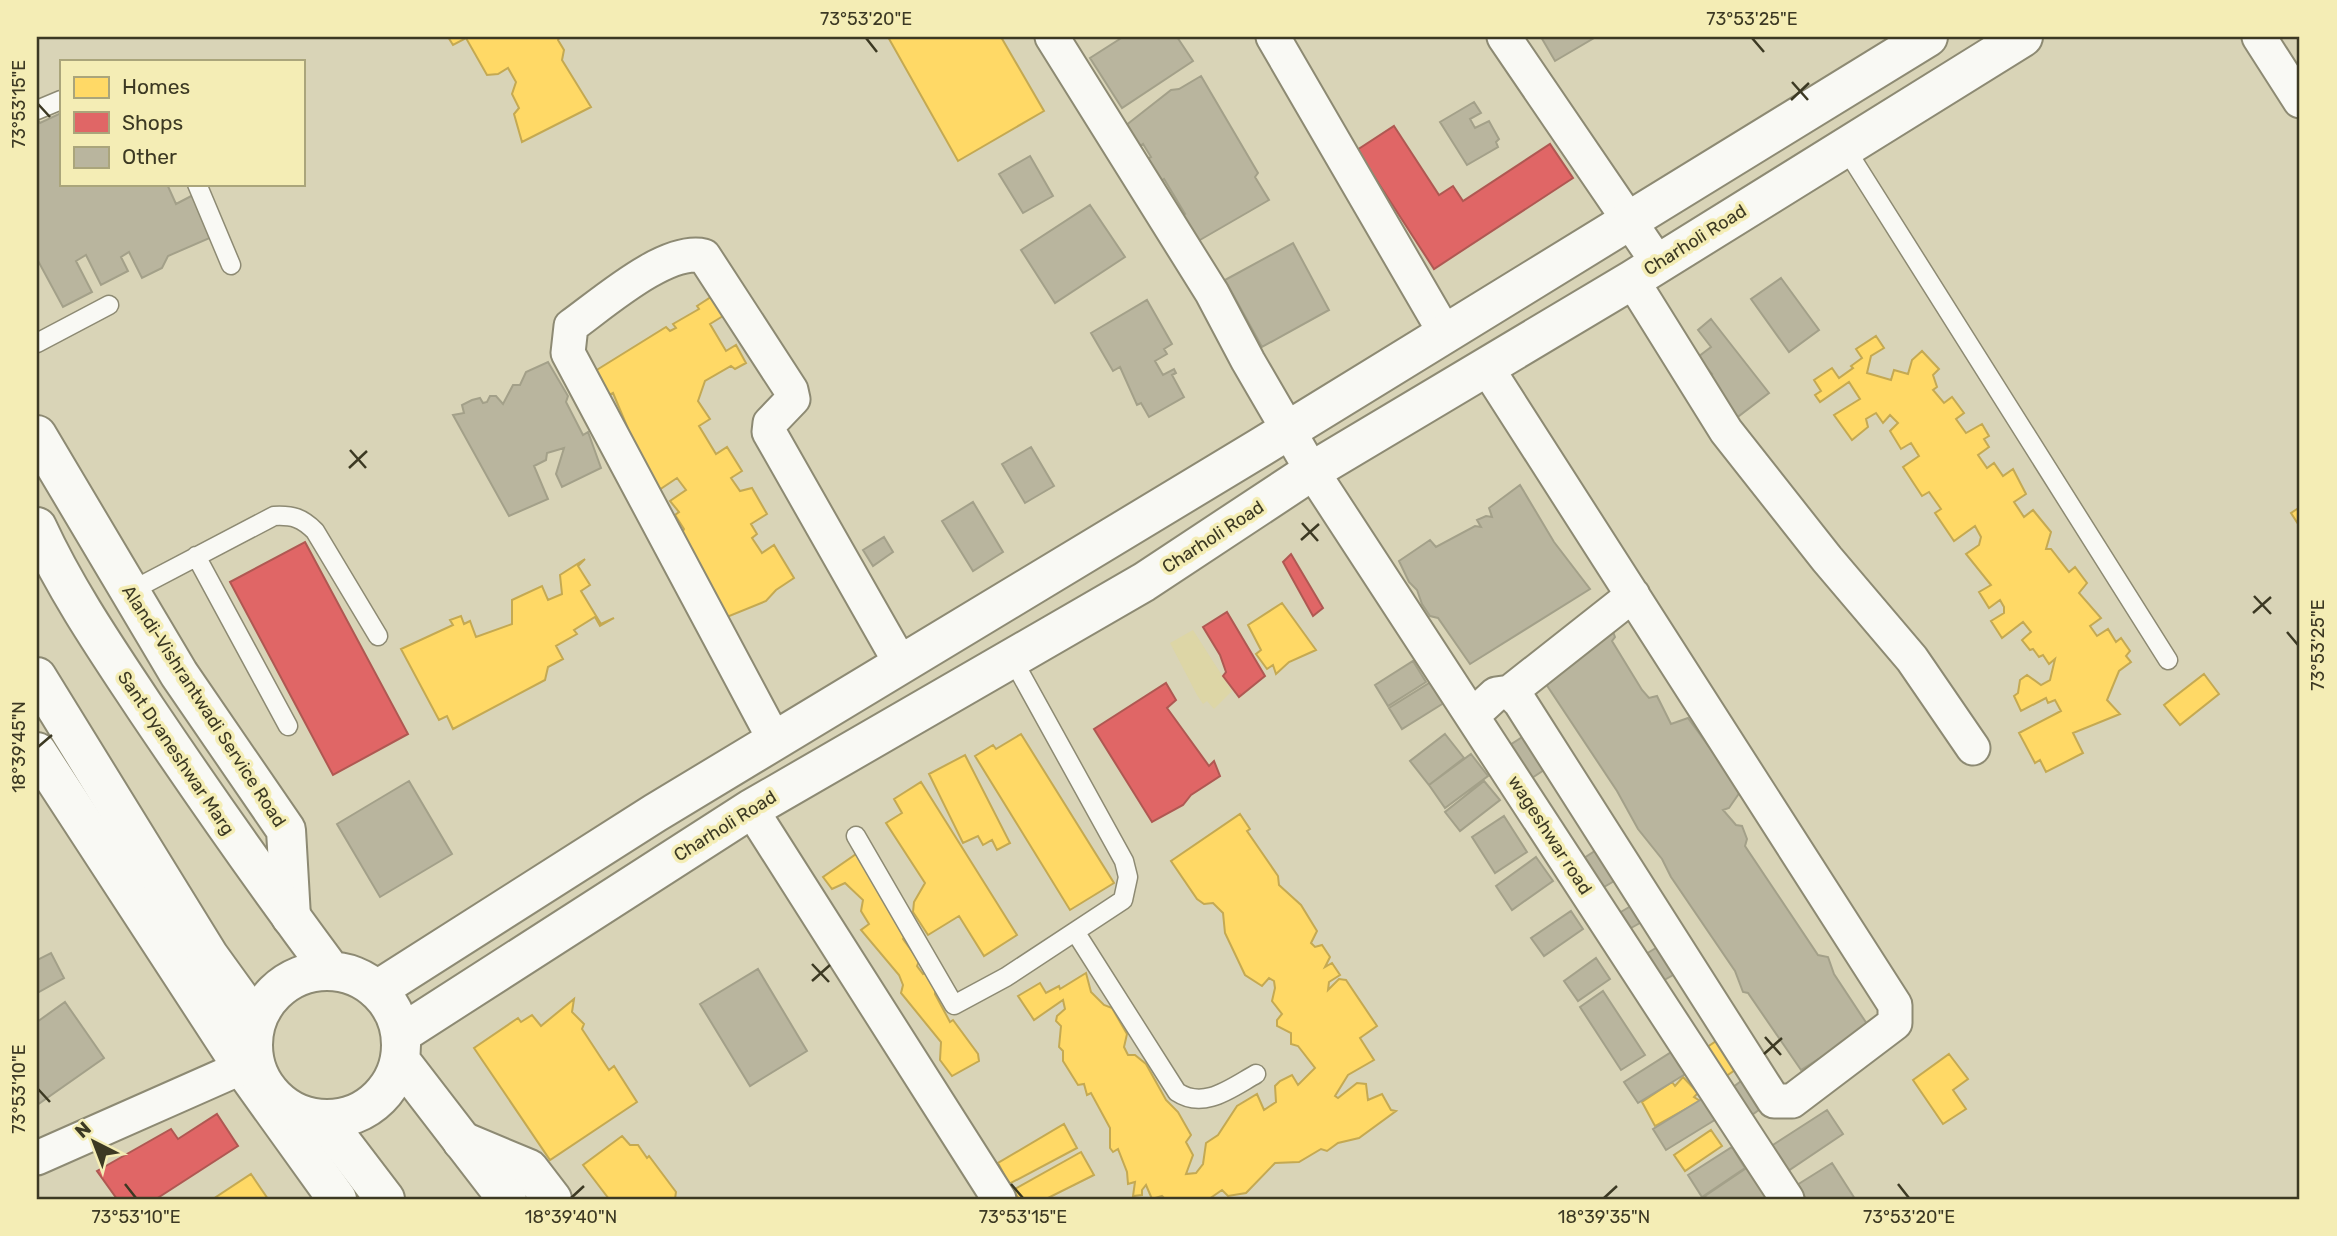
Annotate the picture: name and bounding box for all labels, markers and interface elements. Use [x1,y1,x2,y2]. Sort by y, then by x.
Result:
text: 73°53'20"E [820,8,912,30]
text: 73°53'25"E [1706,8,1798,30]
text: 73°53'15"E [8,60,30,148]
legend [60,60,304,186]
text: Homes [122,74,190,99]
text: Shops [122,110,183,135]
text: Other [122,144,177,169]
street label: Charholi Road [1640,200,1750,280]
street label: Charholi Road [1158,496,1268,578]
street label: Alandi-Vishrantwadi Service Road [117,581,291,831]
text: 73°53'25"E [2307,599,2329,691]
street label: Sant Dyaneshwar Marg [113,667,239,839]
text: 18°39'45"N [8,701,30,793]
street label: wageshwar road [1503,771,1597,899]
street label: Charholi Road [670,786,780,866]
text: 73°53'10"E [8,1044,30,1134]
north arrow [60,1106,130,1176]
text: N [70,1117,96,1143]
text: 73°53'10"E [91,1206,181,1228]
text: 18°39'40"N [525,1206,617,1228]
text: 73°53'15"E [979,1206,1067,1228]
text: 18°39'35"N [1558,1206,1650,1228]
text: 73°53'20"E [1863,1206,1955,1228]

